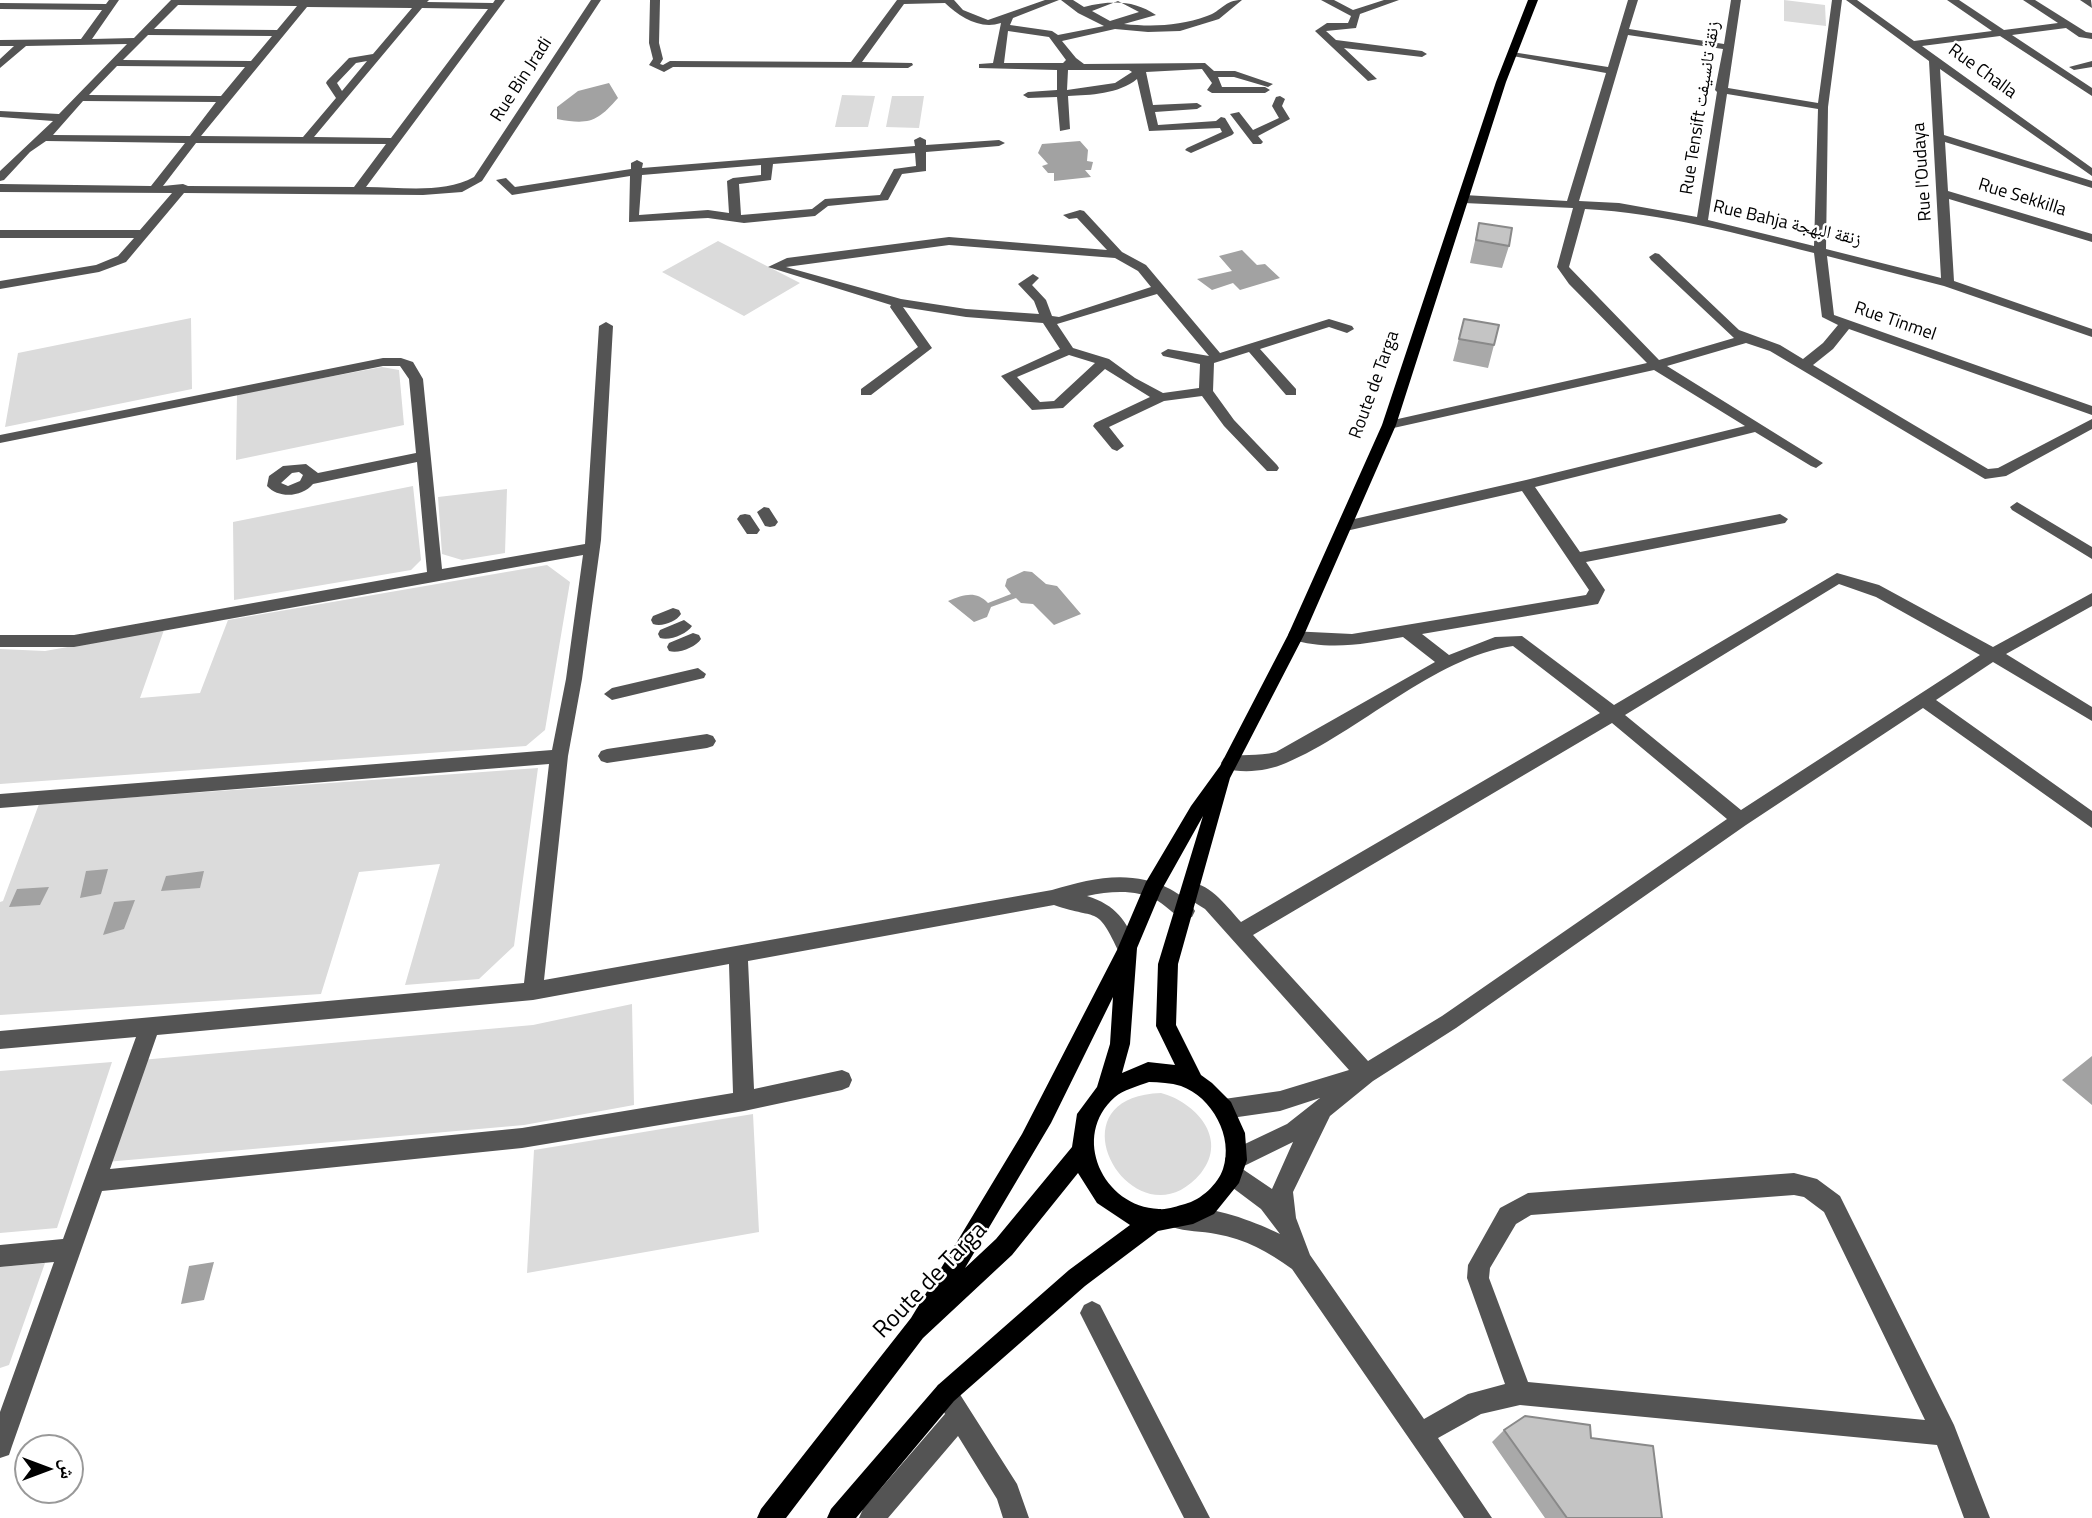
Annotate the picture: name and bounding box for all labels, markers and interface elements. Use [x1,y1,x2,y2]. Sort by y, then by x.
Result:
street label: Rue Tensift زنقة تانسيفت [1677,20,1725,196]
street label: Rue Bin Jradi [487,34,557,126]
street label: Rue Challa [1944,40,2020,104]
street label: Rue l'Oudaya [1909,122,1937,222]
street label: Rue Sekkilla [1975,174,2069,222]
street label: Rue Bahja زنقة البهجة [1711,196,1863,252]
street label: Rue Tinmel [1851,298,1939,346]
street label: Route de Targa [1345,328,1405,442]
street label: Route de Targa [868,1217,994,1345]
north arrow [14,1434,84,1504]
text: ش [54,1459,83,1479]

